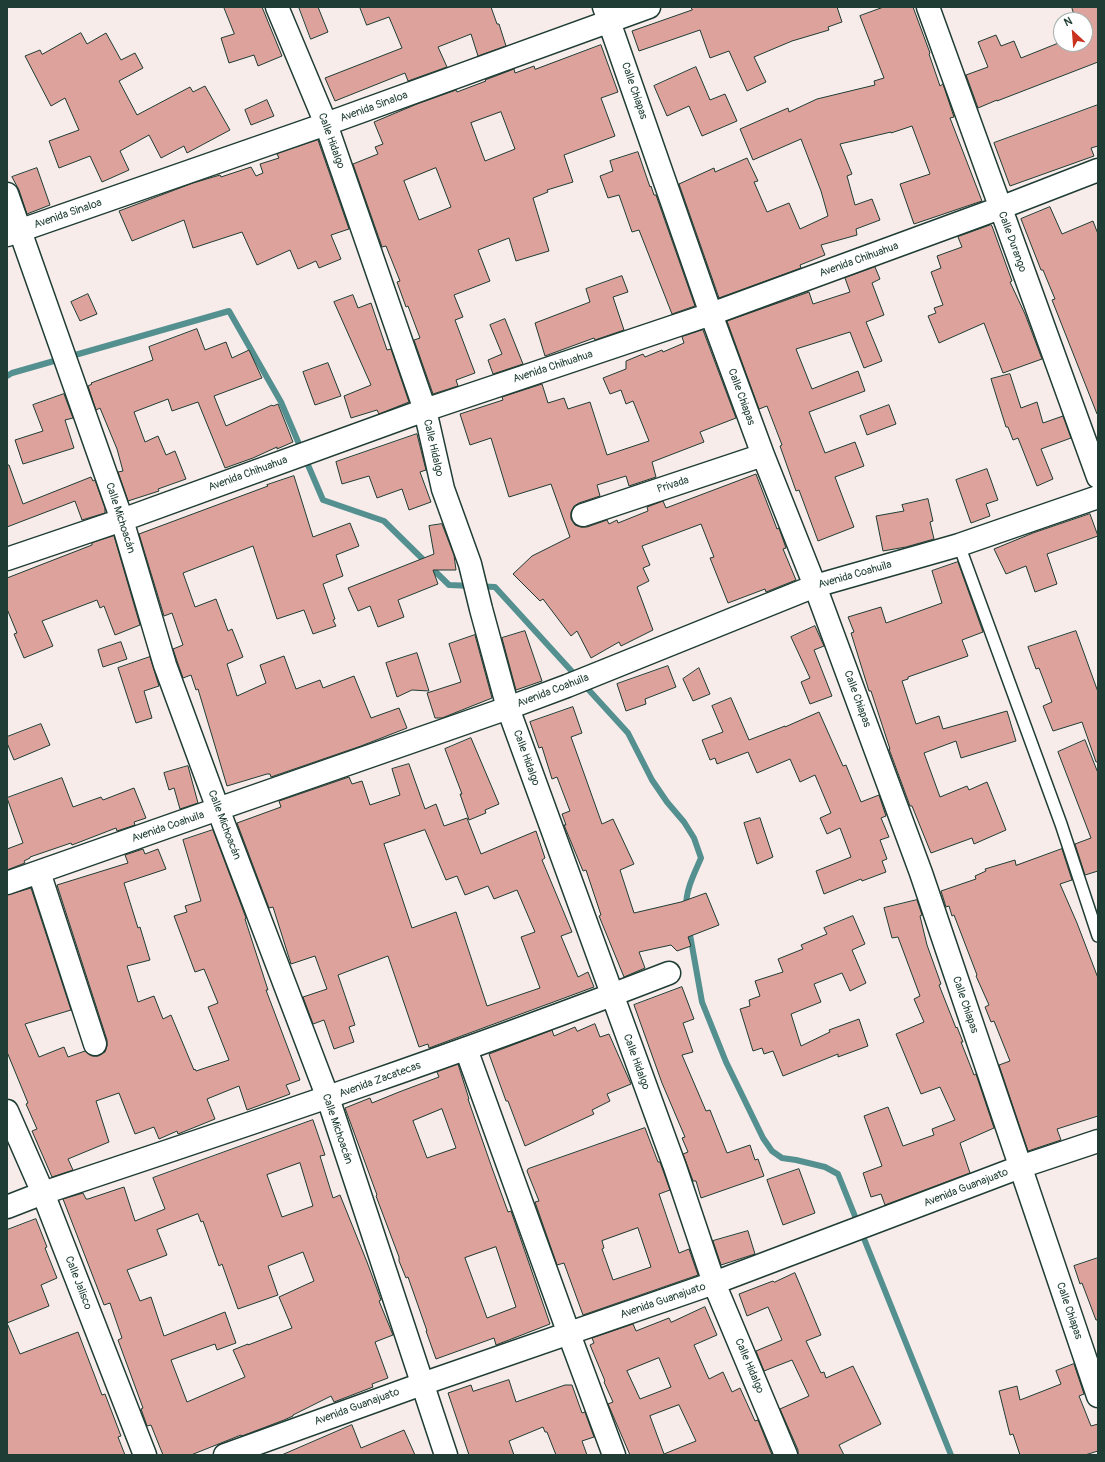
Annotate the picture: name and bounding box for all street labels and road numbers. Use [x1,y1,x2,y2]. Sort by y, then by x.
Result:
street label: Calle Chiapas [618,61,650,121]
street label: Avenida Sinaloa [338,89,410,125]
street label: Calle Hidalgo [315,111,347,171]
street label: Avenida Sinaloa [32,196,104,232]
street label: Calle Durango [995,210,1029,274]
street label: Avenida Chihuahua [818,240,900,280]
street label: Avenida Chihuahua [511,348,595,386]
street label: Calle Chiapas [725,367,757,427]
street label: Calle Hidalgo [420,418,446,478]
street label: Avenida Chihuahua [207,454,289,494]
street label: Privada [655,474,691,496]
street label: Calle Michoacán [102,481,138,555]
street label: Avenida Coahuila [817,558,893,592]
street label: Calle Chiapas [841,669,873,729]
street label: Avenida Coahuila [515,671,591,711]
street label: Calle Hidalgo [510,728,542,788]
street label: Calle Michoacán [205,788,243,862]
street label: Avenida Coahuila [130,808,206,846]
street label: Calle Chiapas [949,975,981,1035]
street label: Calle Hidalgo [620,1032,652,1092]
street label: Avenida Zacatecas [337,1059,423,1101]
street label: Calle Michoacán [319,1092,355,1166]
street label: Avenida Guanajuato [922,1166,1010,1210]
street label: Calle Jalisco [62,1254,94,1312]
street label: Avenida Guanajuato [618,1280,708,1322]
street label: Calle Chiapas [1053,1281,1085,1341]
street label: Calle Hidalgo [732,1337,766,1395]
street label: Avenida Guanajuato [313,1385,401,1429]

